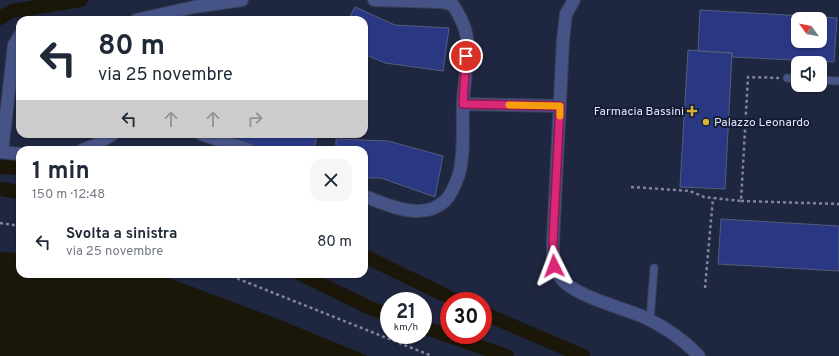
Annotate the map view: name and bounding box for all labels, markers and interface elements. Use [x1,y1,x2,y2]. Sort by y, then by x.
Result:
north arrow [791,12,827,48]
map controls [791,12,827,92]
text: 80 m [98,29,165,65]
icon: left [32,32,84,84]
pin [449,39,483,73]
icon: arrive [455,45,477,67]
button: sound [791,56,827,92]
text: via 25 novembre [98,64,233,87]
place label: Farmacia Bassini [594,104,684,120]
marker: Farmacia Bassini [687,106,697,116]
icon: left [118,108,140,130]
icon: ahead [160,108,182,130]
icon: ahead [202,108,224,130]
icon: right [244,108,266,130]
place label: Palazzo Leonardo [714,115,810,131]
marker: Palazzo Leonardo [701,117,711,127]
text: 1 min [32,157,90,187]
button: close [310,159,352,201]
text: 150 m · 12:48 [32,187,105,203]
text: Svolta a sinistra [66,225,177,244]
icon: left [32,231,54,253]
text: 80 m [317,233,352,252]
text: via 25 novembre [66,244,163,260]
position arrow [533,245,575,287]
speed limit sign: 30 [440,292,492,344]
text: 21 [396,300,416,326]
text: km/h [394,321,418,334]

